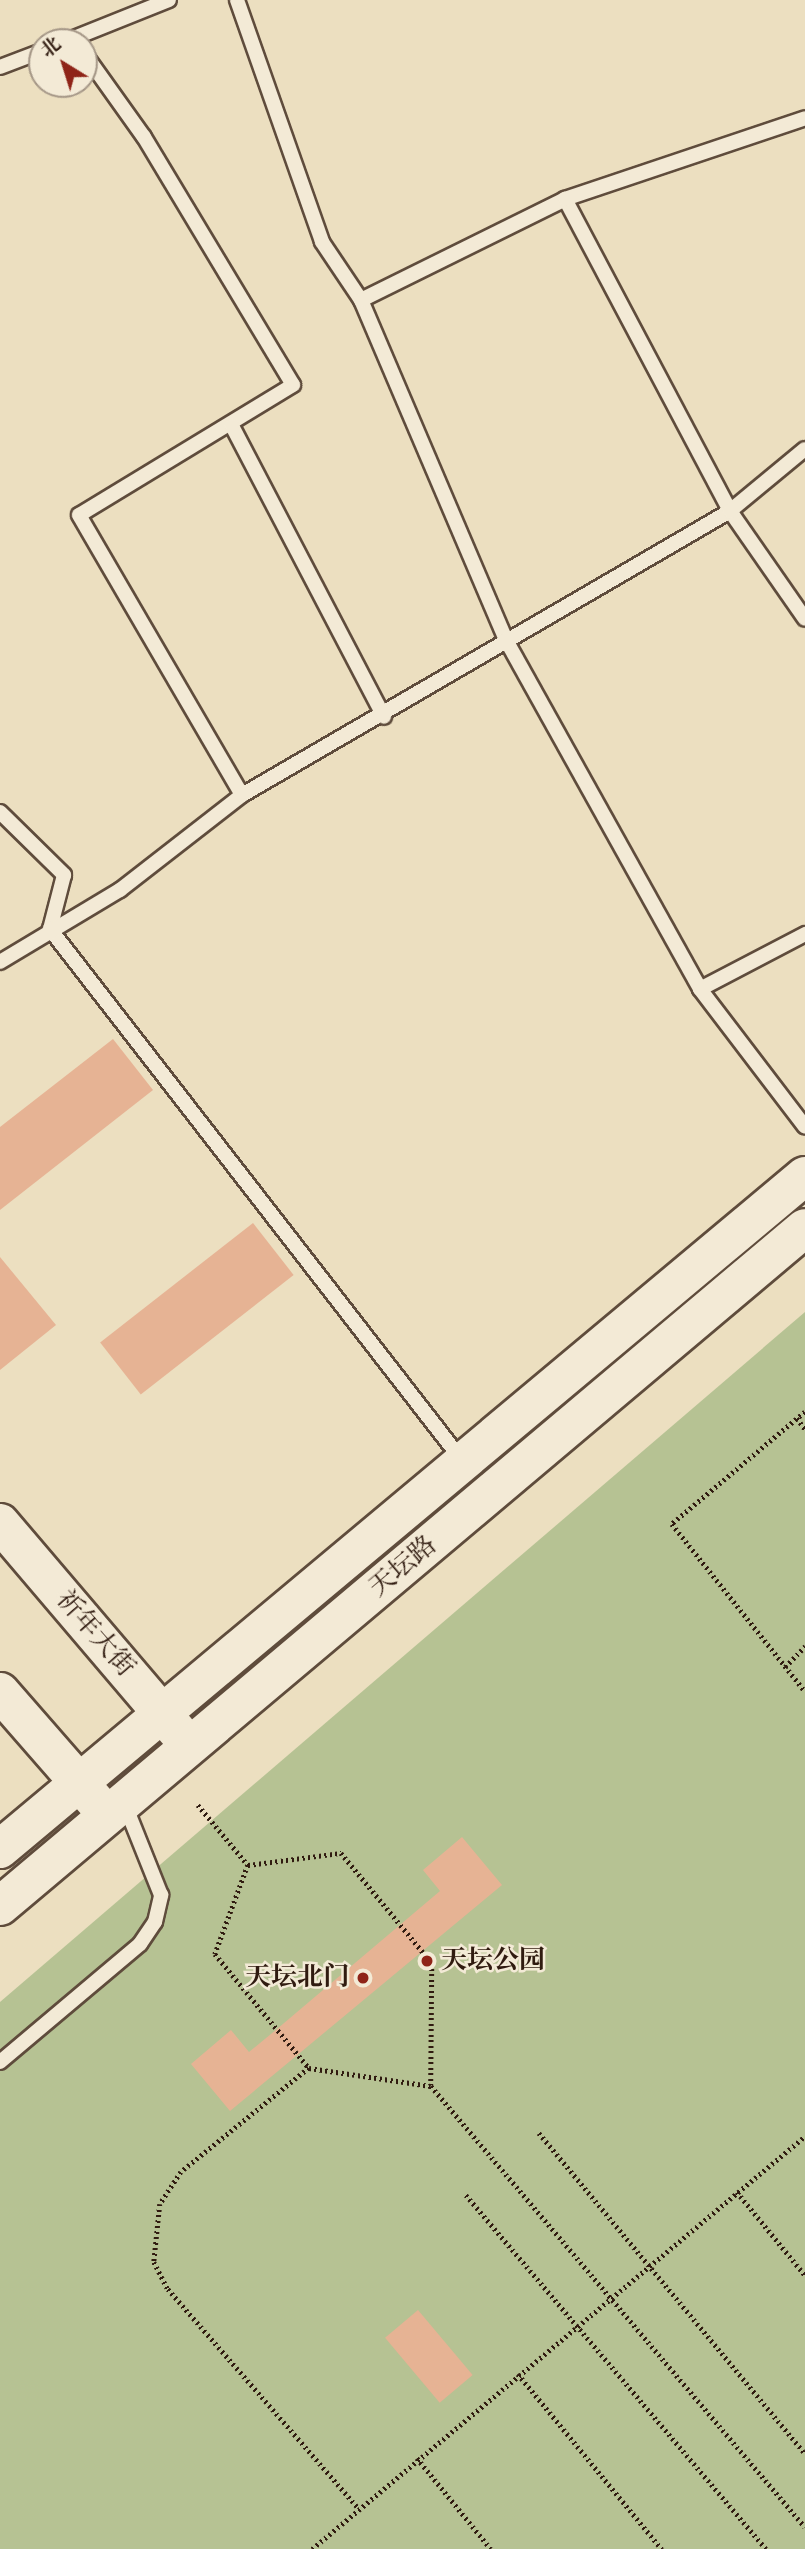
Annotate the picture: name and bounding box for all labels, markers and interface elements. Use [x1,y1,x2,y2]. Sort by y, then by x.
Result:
north arrow [28,28,98,98]
text: 北 [36,33,66,63]
street label: 天坛路 [363,1530,443,1604]
street label: 祈年大街 [49,1585,141,1683]
place label: 天坛公园 [441,1945,545,1977]
marker: 天坛公园 [419,1953,435,1969]
place label: 天坛北门 [245,1962,349,1994]
marker: 天坛北门 [355,1970,371,1986]

